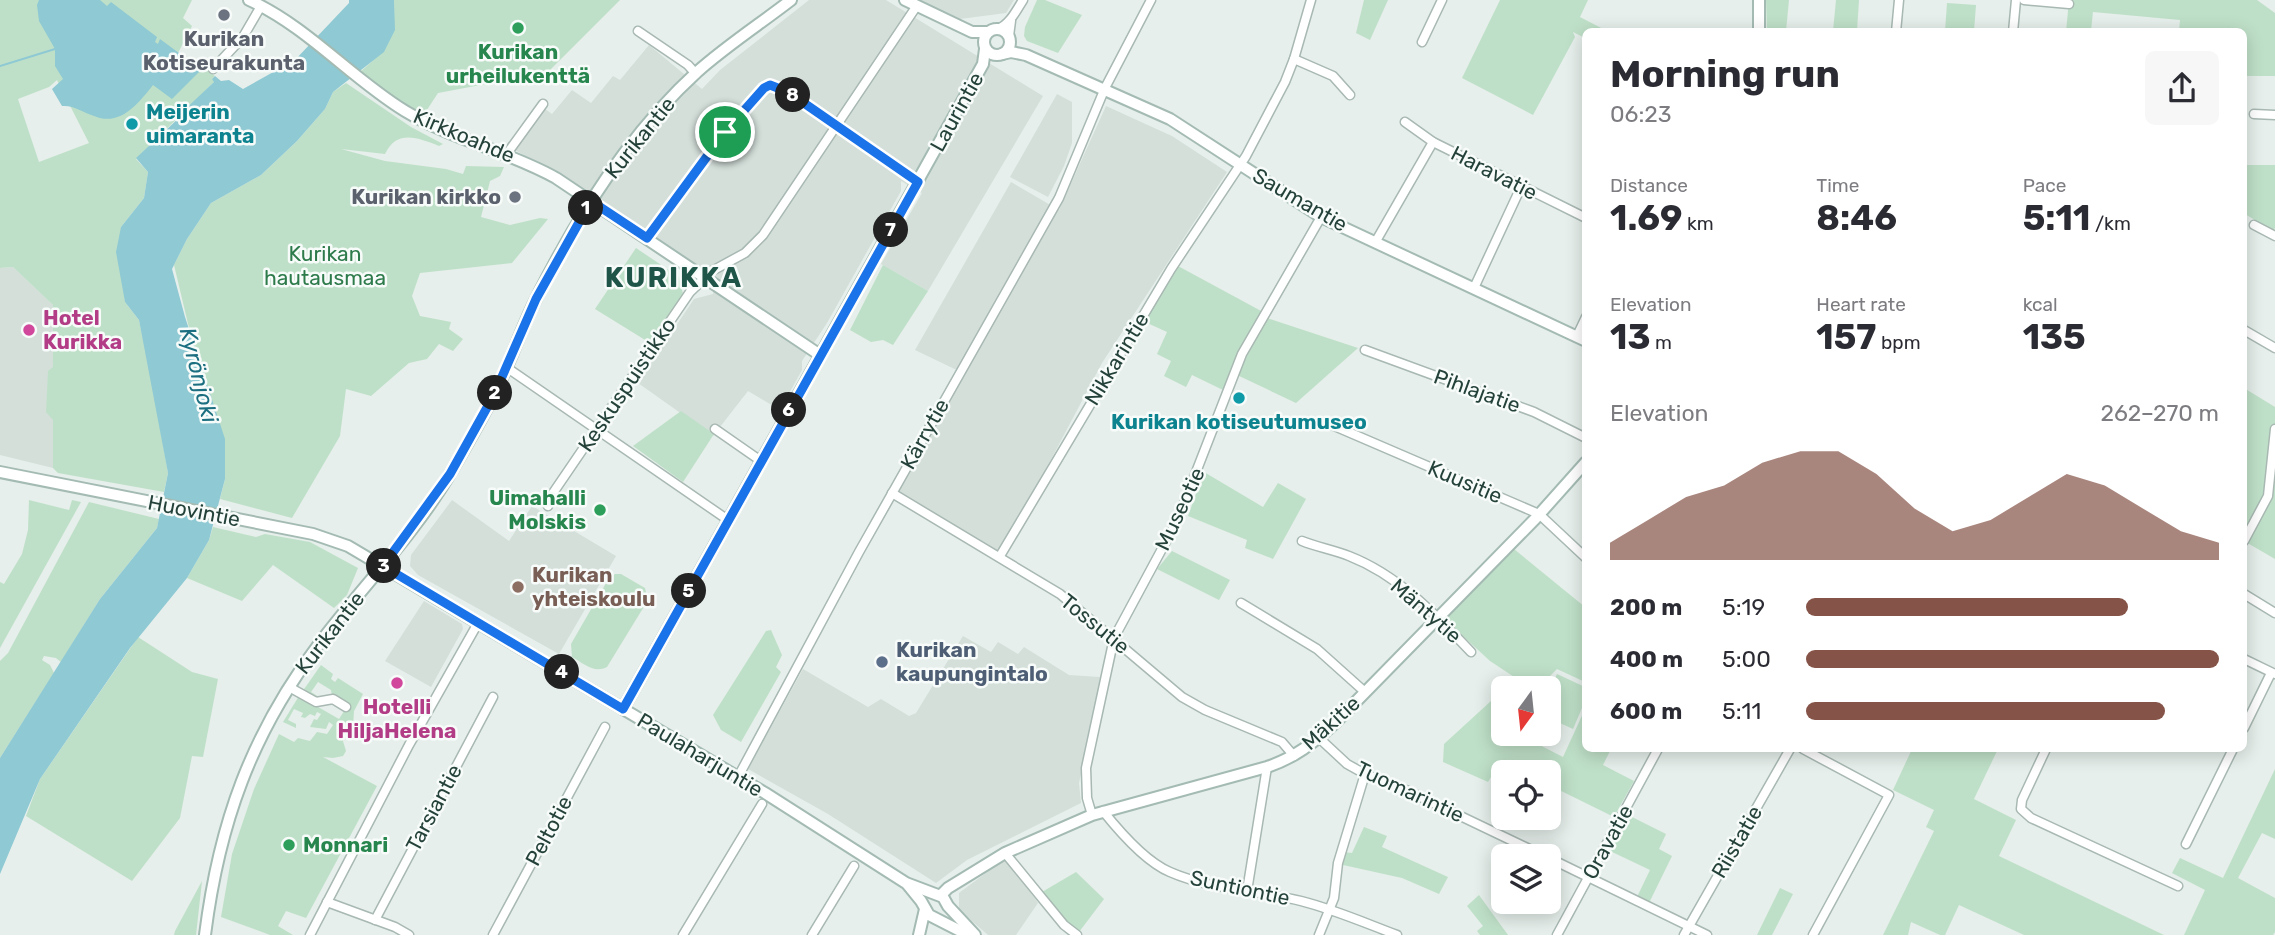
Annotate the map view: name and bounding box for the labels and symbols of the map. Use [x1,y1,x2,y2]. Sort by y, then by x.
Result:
marker: Kurikan Kotiseurakunta [216,7,232,23]
marker: Kurikan urheilukenttä [510,20,526,36]
place label: Kurikan Kotiseurakunta [143,26,305,75]
place label: Kurikan urheilukenttä [446,39,590,88]
street label: Laurintie [925,68,989,156]
pin: 8 [776,78,810,112]
street label: Kurikantie [599,92,680,184]
place label: Meijerin uimaranta [146,99,254,148]
pin [695,102,755,162]
street label: Kirkkoahde [410,103,519,168]
marker: Meijerin uimaranta [124,116,140,132]
street label: Haravatie [1447,140,1542,205]
street label: Saumantie [1248,162,1352,237]
place label: Kurikan kirkko [351,184,501,209]
marker: Kurikan kirkko [507,189,523,205]
pin: 1 [568,190,604,226]
pin: 7 [874,212,908,247]
park label: Kurikan hautausmaa [264,241,386,290]
district label: KURIKKA [605,261,743,294]
place label: Hotel Kurikka [43,305,122,354]
street label: Nikkarintie [1079,308,1154,410]
street label: Keskuspuistikko [573,313,681,456]
marker: Hotel Kurikka [21,322,37,338]
water label: Kyrönjoki [174,324,225,427]
street label: Pihlajatie [1431,363,1524,418]
pin: 2 [477,376,512,410]
marker: Kurikan kotiseutumuseo [1231,390,1247,406]
pin: 6 [772,392,806,428]
street label: Kärrytie [895,394,954,473]
place label: Kurikan kotiseutumuseo [1111,409,1367,434]
street label: Kuusitie [1424,455,1506,508]
street label: Museotie [1149,463,1210,554]
place label: Uimahalli Molskis [489,485,586,534]
street label: Huovintie [146,489,242,532]
marker: Uimahalli Molskis [592,502,608,518]
pin: 3 [366,548,402,584]
place label: Kurikan yhteiskoulu [532,562,656,611]
street label: Mäntytie [1386,573,1467,648]
pin: 5 [672,574,706,608]
marker: Kurikan yhteiskoulu [510,579,526,595]
street label: Kurikantie [290,587,370,679]
street label: Tossutie [1056,588,1135,659]
place label: Kurikan kaupungintalo [896,637,1048,686]
pin: 4 [544,654,580,690]
marker: Kurikan kaupungintalo [874,654,890,670]
marker: Hotelli HiljaHelena [389,675,405,691]
north arrow [1491,676,1561,746]
street label: Mäkitie [1297,690,1365,755]
place label: Hotelli HiljaHelena [338,694,456,743]
street label: Paulaharjuntie [633,707,768,802]
street label: Tuomarintie [1352,756,1468,827]
street label: Tarsiantie [400,760,467,855]
street label: Peltotie [520,792,577,870]
street label: Oravatie [1577,800,1638,883]
street label: Riistatie [1706,801,1767,882]
place label: Monnari [303,832,388,857]
marker: Monnari [281,837,297,853]
street label: Suntiontie [1188,865,1292,910]

